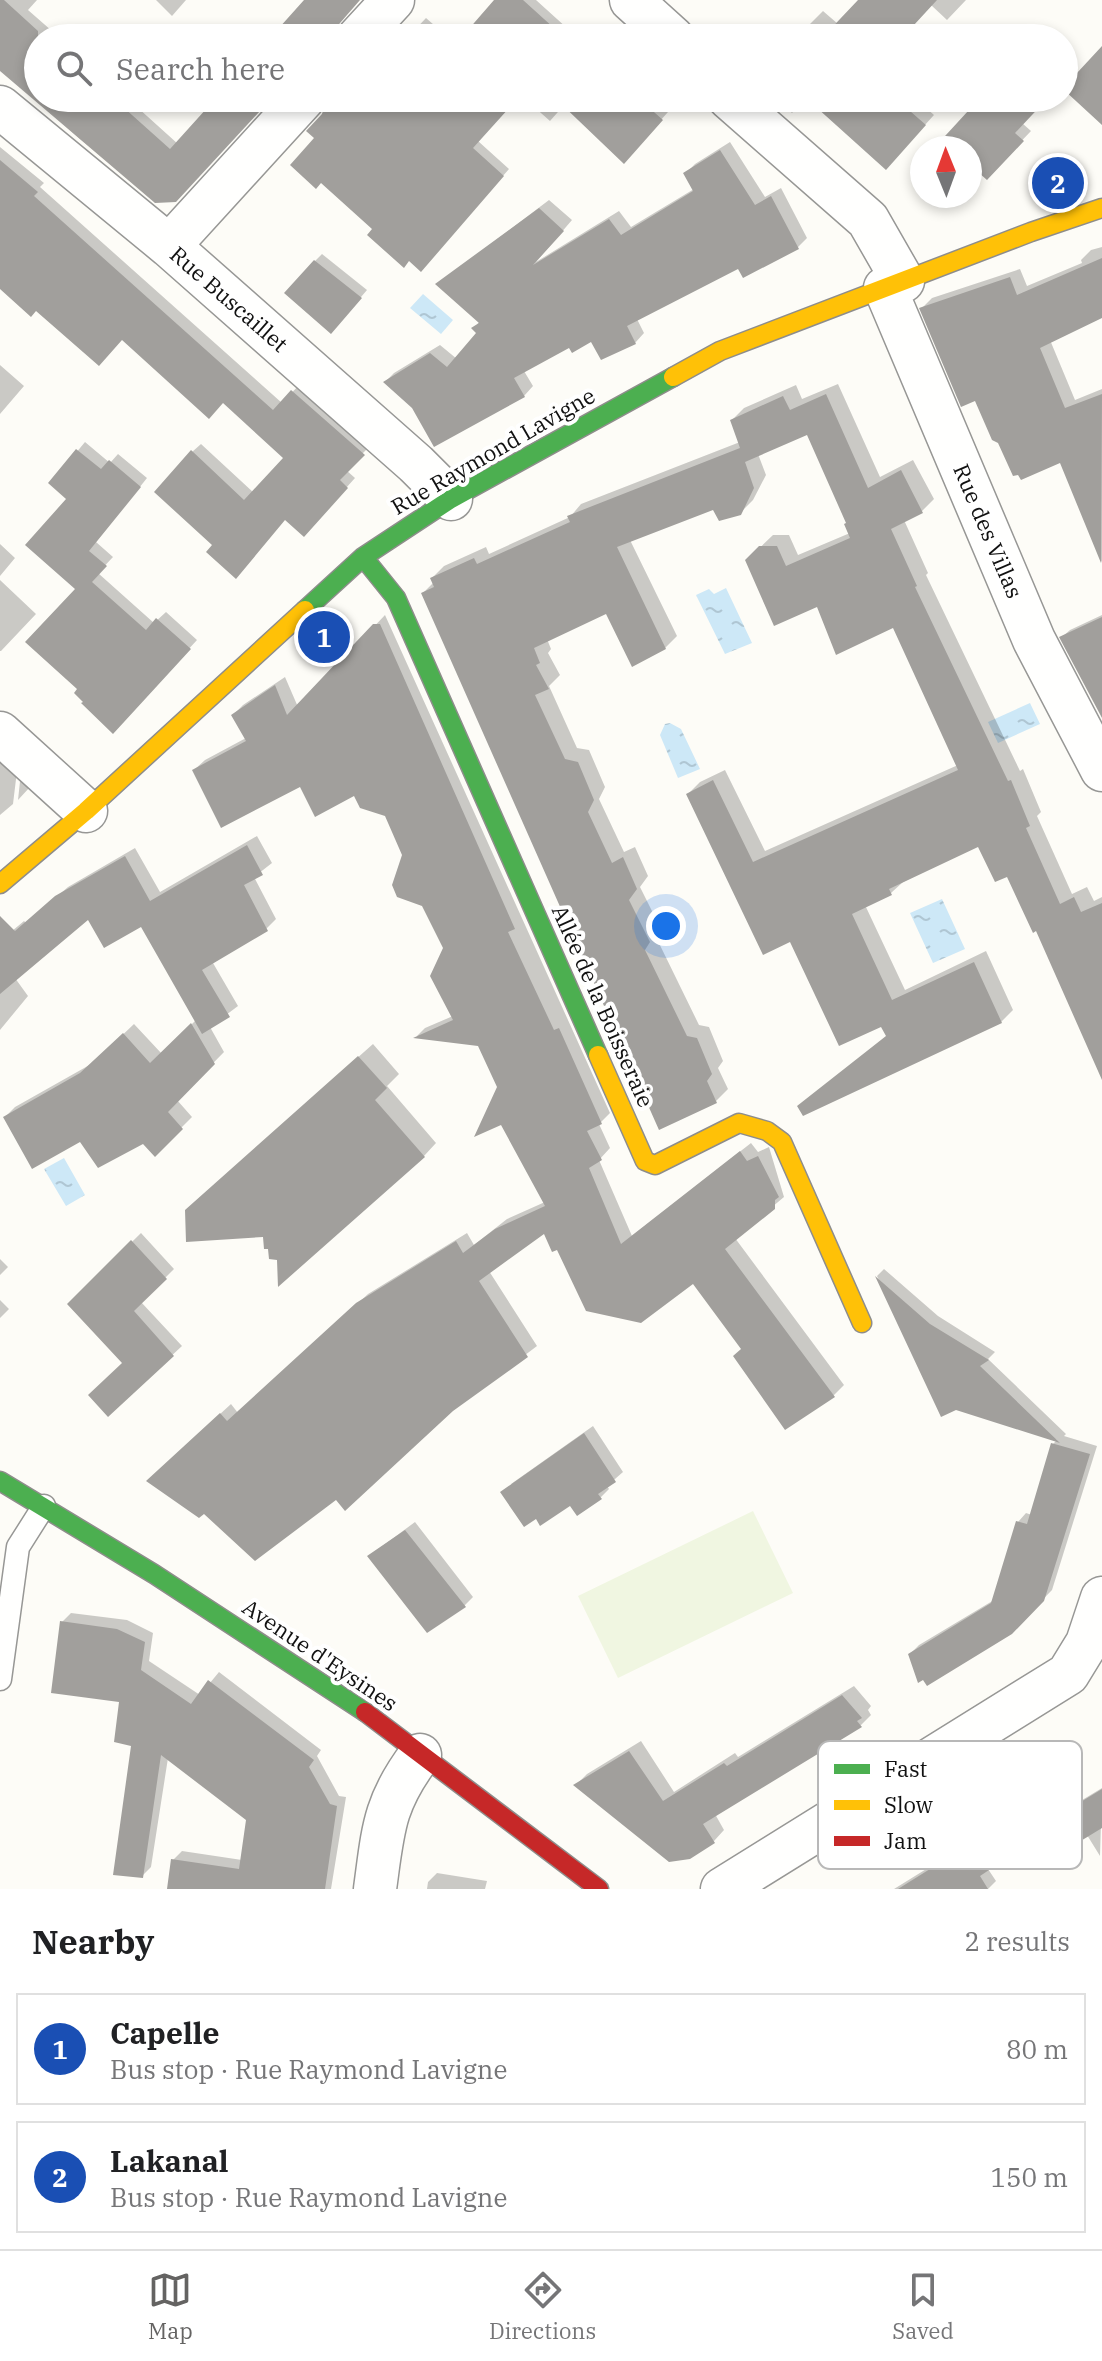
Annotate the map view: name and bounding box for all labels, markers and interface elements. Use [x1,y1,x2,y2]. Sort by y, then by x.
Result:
search box [24,24,1078,112]
icon: search [52,46,96,90]
text: Search here [116,49,285,88]
north arrow [910,136,982,208]
pin: 2 [1032,153,1084,213]
street label: Rue Buscaillet [164,239,295,358]
street label: Rue Raymond Lavigne [386,380,600,521]
street label: Rue des Villas [947,459,1030,602]
pin: 1 [298,607,350,667]
street label: Allée de la Boisseraie [546,900,661,1111]
your location [646,906,686,946]
street label: Avenue d'Eysines [237,1592,403,1717]
legend [818,1741,1082,1869]
text: Fast [884,1754,927,1783]
text: Slow [884,1790,933,1819]
text: Jam [884,1826,927,1855]
text: Nearby [32,1919,154,1963]
text: 2 results [964,1924,1070,1958]
text: Capelle [110,2013,219,2052]
text: 1 [52,2032,68,2066]
text: 80 m [1006,2032,1068,2066]
text: Bus stop · Rue Raymond Lavigne [110,2052,507,2086]
text: Lakanal [110,2141,229,2180]
text: 2 [52,2160,68,2194]
text: 150 m [990,2160,1068,2194]
text: Bus stop · Rue Raymond Lavigne [110,2180,507,2214]
tab: Map [148,2268,193,2345]
tab: Directions [489,2268,596,2345]
tab: Saved [892,2268,954,2345]

